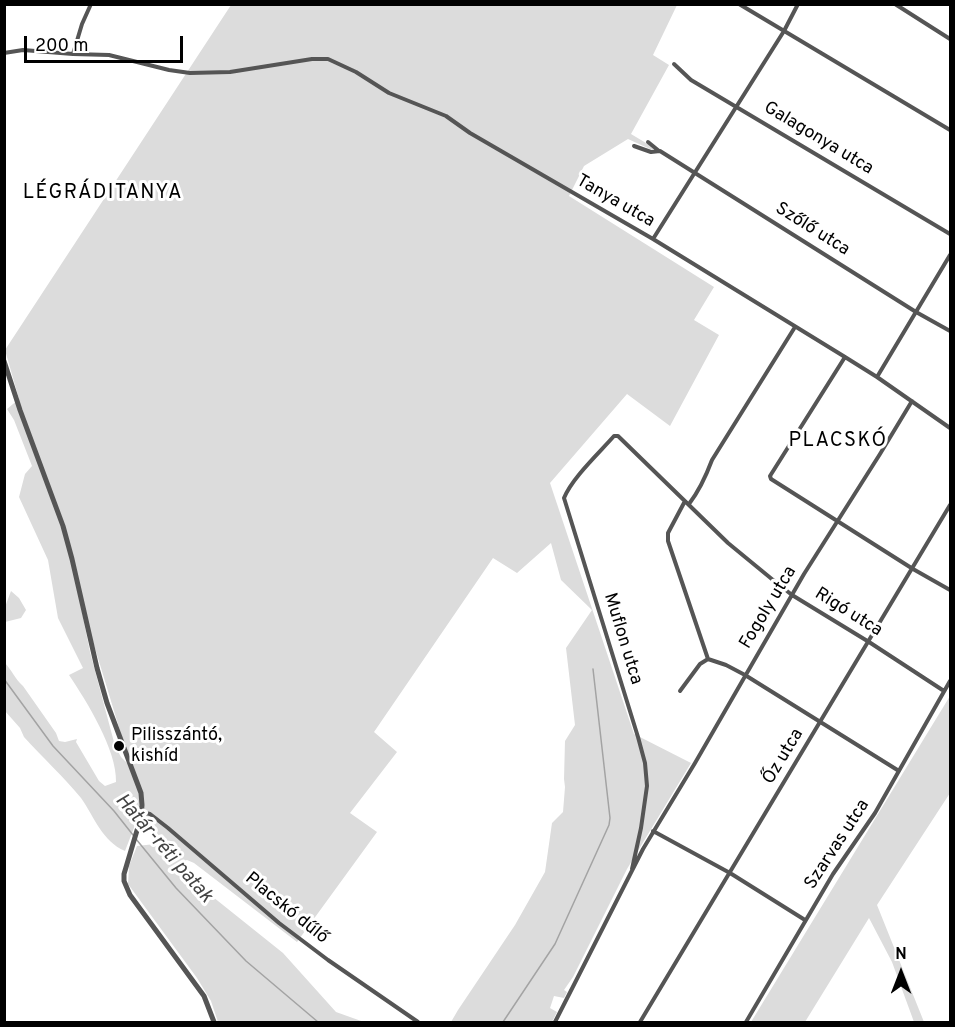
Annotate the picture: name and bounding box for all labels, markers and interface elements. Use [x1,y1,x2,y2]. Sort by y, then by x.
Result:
scale bar [27,24,186,62]
text: 200 m [35,35,88,58]
street label: Galagonya utca [759,98,877,180]
street label: Tanya utca [572,171,658,233]
district label: LÉGRÁDITANYA [23,182,183,206]
street label: Szőlő utca [771,199,853,261]
district label: PLACSKÓ [788,430,888,454]
street label: Fogoly utca [736,563,802,653]
street label: Rigó utca [810,584,886,642]
street label: Muflon utca [598,591,646,687]
place label: Pilisszántó, kishíd [131,725,222,768]
street label: Őz utca [759,725,809,789]
marker: Pilisszántó, kishíd [112,739,126,753]
water label: Határ-réti patak [109,789,217,909]
street label: Szarvas utca [801,796,875,894]
street label: Placskó dűlő [240,869,332,949]
north arrow [871,943,931,1003]
text: N [895,945,907,965]

